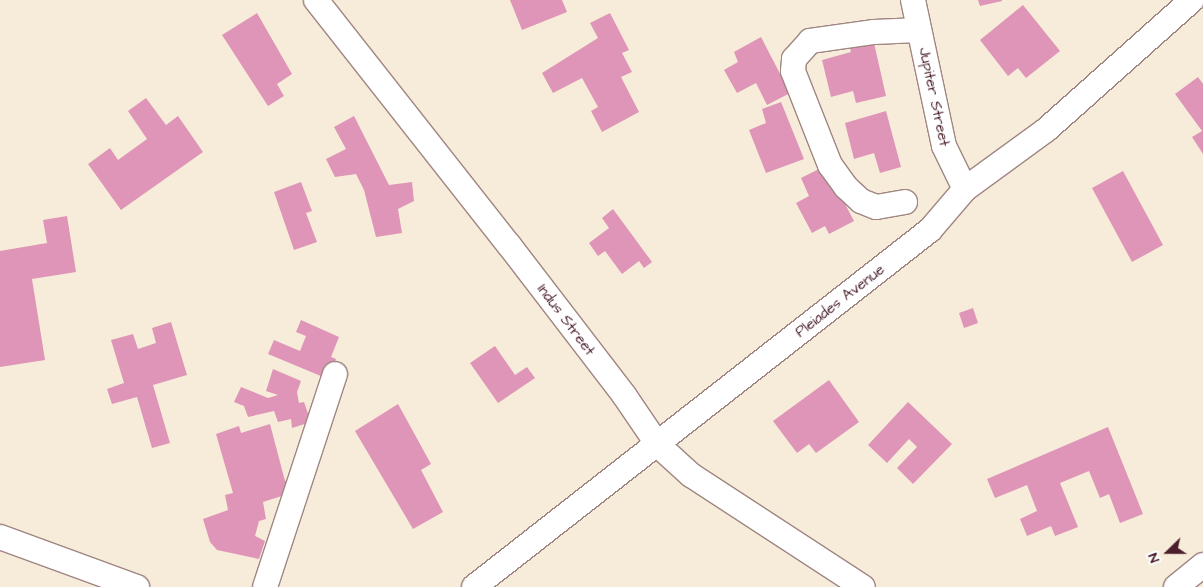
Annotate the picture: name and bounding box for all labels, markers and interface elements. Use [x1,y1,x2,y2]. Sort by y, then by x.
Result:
street label: Jupiter Street [915,46,953,148]
street label: Pleiades Avenue [792,261,888,341]
street label: Indus Street [533,281,599,359]
north arrow [1143,527,1193,577]
text: N [1143,550,1165,565]

